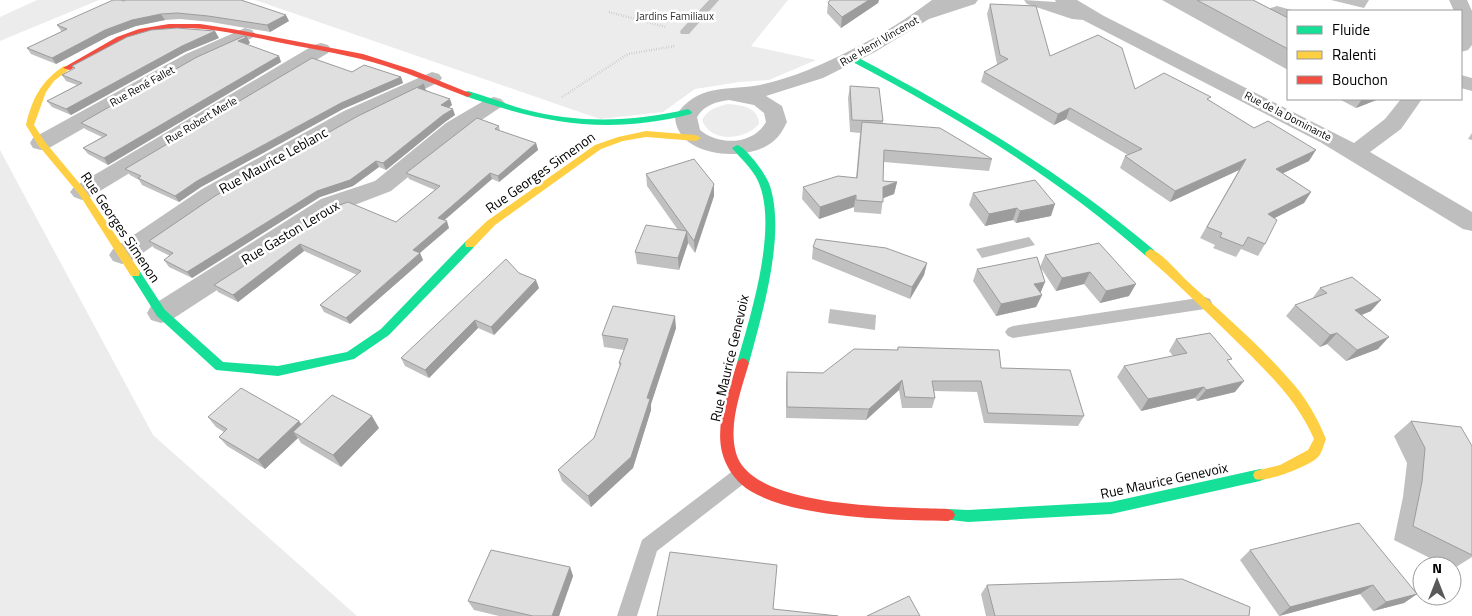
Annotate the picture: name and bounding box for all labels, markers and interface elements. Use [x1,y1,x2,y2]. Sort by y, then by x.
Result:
park label: Jardins Familiaux [636,8,714,24]
legend [1287,10,1462,100]
street label: Rue Henri Vincenot [837,12,921,70]
text: Fluide [1332,18,1370,41]
text: Ralenti [1332,43,1376,66]
street label: Rue René Fallet [107,61,178,110]
text: Bouchon [1332,68,1388,91]
street label: Rue de la Dominante [1242,87,1335,145]
street label: Rue Robert Merle [162,92,240,148]
street label: Rue Maurice Leblanc [215,121,331,199]
street label: Rue Georges Simenon [481,126,599,218]
street label: Rue Georges Simenon [76,167,166,287]
street label: Rue Gaston Leroux [237,194,343,270]
street label: Rue Maurice Genevoix [704,292,754,424]
street label: Rue Maurice Genevoix [1098,456,1230,504]
north arrow [1412,556,1462,606]
text: N [1432,557,1442,578]

